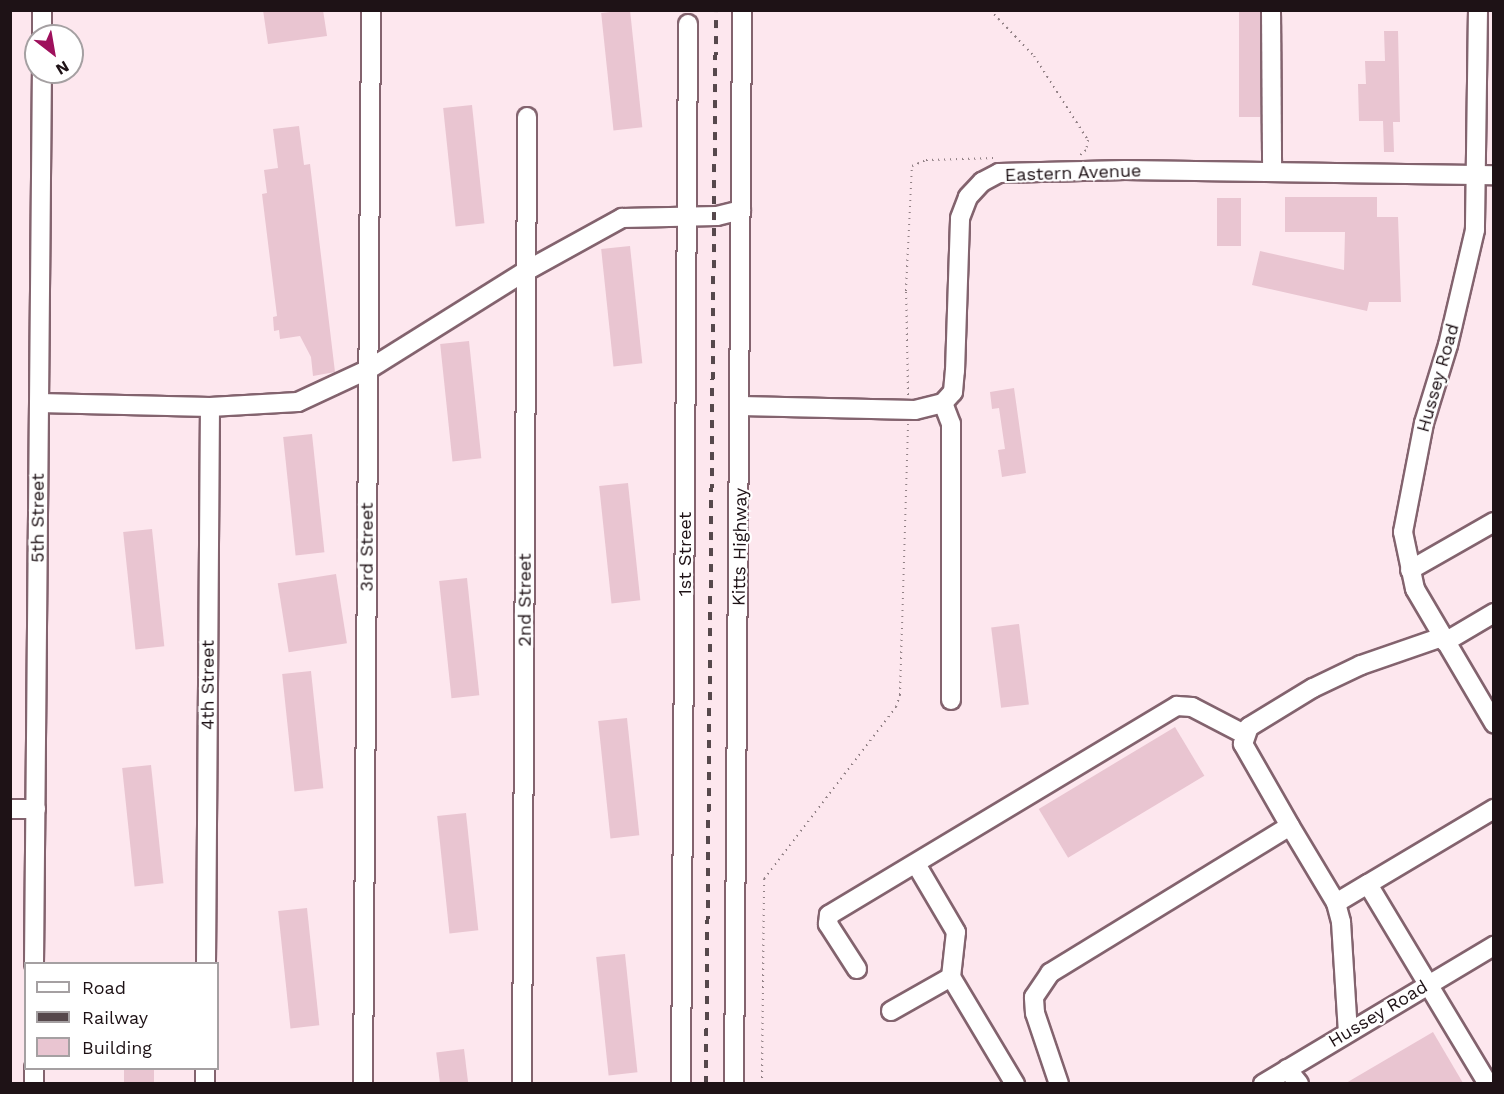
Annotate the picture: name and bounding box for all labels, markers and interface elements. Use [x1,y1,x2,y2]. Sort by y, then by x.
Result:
north arrow [24,24,84,84]
text: N [53,57,72,79]
street label: Eastern Avenue [1004,160,1142,186]
street label: Hussey Road [1412,321,1464,435]
street label: 5th Street [27,473,49,563]
street label: Kitts Highway [728,488,752,606]
street label: 3rd Street [356,502,378,592]
street label: 1st Street [674,512,696,596]
street label: 2nd Street [514,553,536,647]
street label: 4th Street [197,640,219,730]
legend [24,962,219,1070]
street label: Hussey Road [1324,976,1432,1052]
text: Road [82,977,126,998]
text: Railway [82,1007,148,1028]
text: Building [82,1037,152,1058]

